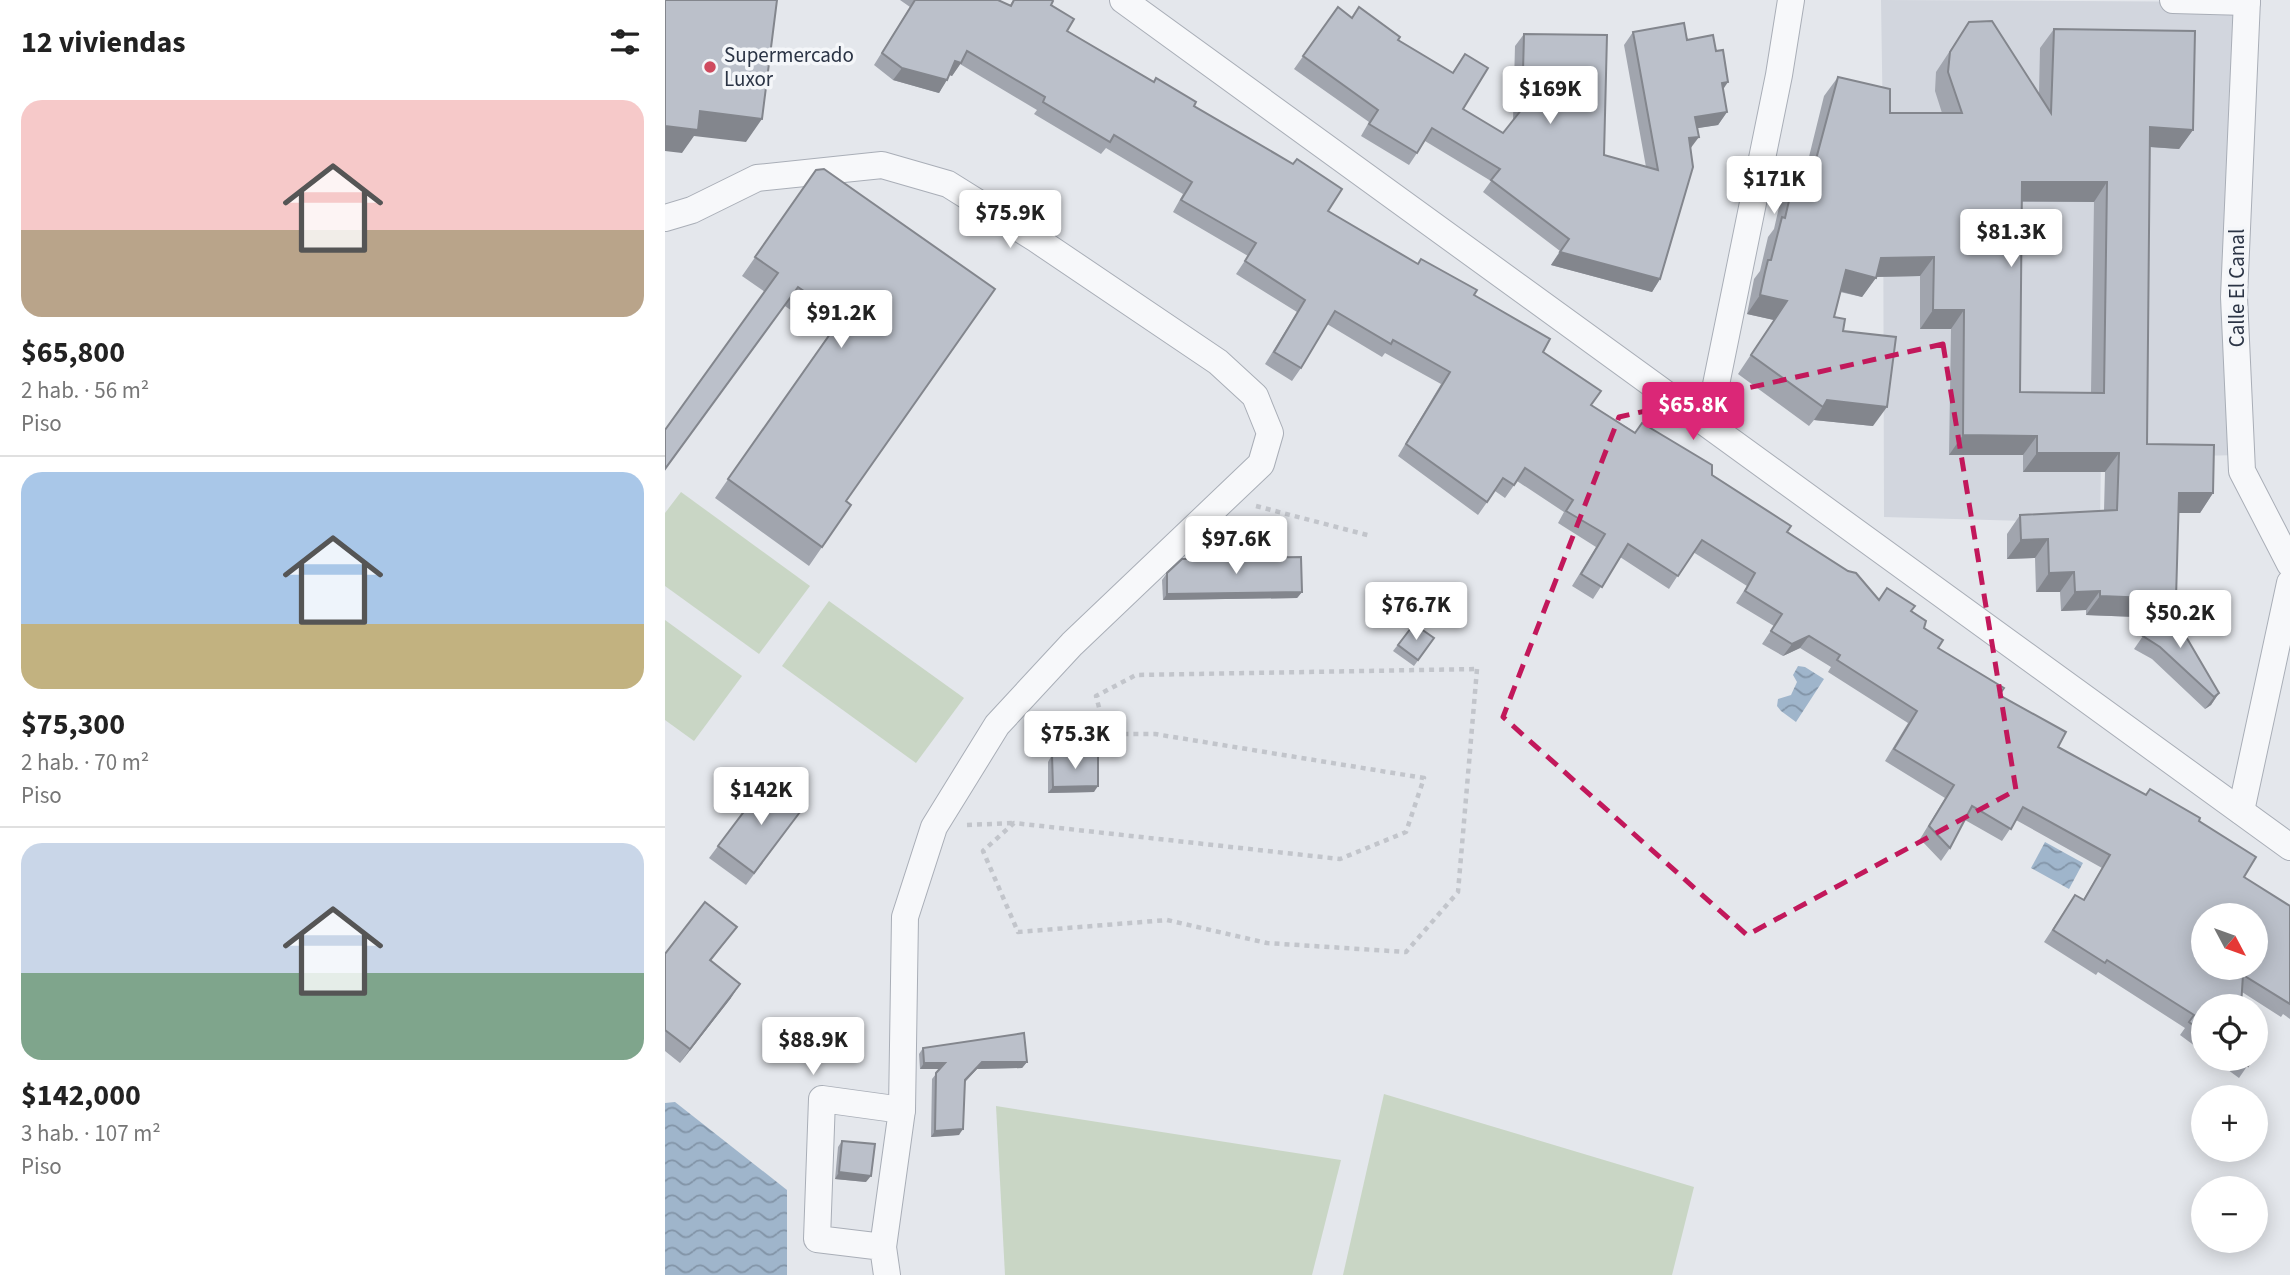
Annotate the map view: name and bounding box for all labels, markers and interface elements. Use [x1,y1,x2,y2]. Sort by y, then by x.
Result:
text: 12 viviendas [21,21,186,64]
icon: filters [606,23,644,61]
place label: Supermercado Luxor [724,40,854,94]
marker: Supermercado Luxor [702,59,718,75]
pin: $169K [1501,66,1599,126]
text: $169K [1519,72,1581,105]
icon: home [270,145,396,271]
pin: $171K [1725,156,1823,216]
text: $171K [1743,162,1805,195]
pin: $75.9K [953,190,1067,250]
text: $75.9K [975,196,1045,229]
pin: $81.3K [1954,210,2068,269]
text: $81.3K [1976,215,2046,248]
street label: Calle El Canal [2222,229,2252,347]
pin: $91.2K [784,290,898,350]
text: $91.2K [806,296,876,329]
text: $65,800 [21,331,125,374]
text: 2 hab. · 56 m² [21,374,149,407]
pin: $65.8K [1636,382,1750,442]
text: $65.8K [1658,388,1728,421]
text: Piso [21,407,62,440]
pin: $97.6K [1179,516,1293,576]
icon: home [270,517,396,643]
text: $97.6K [1201,522,1271,555]
pin: $76.7K [1359,582,1473,642]
text: $76.7K [1381,588,1451,621]
pin: $50.2K [2123,590,2237,650]
text: $50.2K [2145,596,2215,629]
text: $75,300 [21,703,125,746]
pin: $75.3K [1018,712,1132,771]
text: $75.3K [1040,717,1110,750]
text: 2 hab. · 70 m² [21,746,149,779]
pin: $142K [712,768,810,827]
text: $142K [730,773,792,806]
text: Piso [21,779,62,812]
icon: home [270,888,396,1014]
north arrow [2191,903,2268,980]
map controls [2191,903,2268,1253]
button: locate [2191,994,2268,1071]
pin: $88.9K [756,1018,870,1077]
text: $88.9K [778,1023,848,1056]
text: $142,000 [21,1074,141,1117]
button: + [2191,1085,2268,1162]
text: 3 hab. · 107 m² [21,1117,161,1150]
text: Piso [21,1150,62,1183]
button: − [2191,1176,2268,1253]

